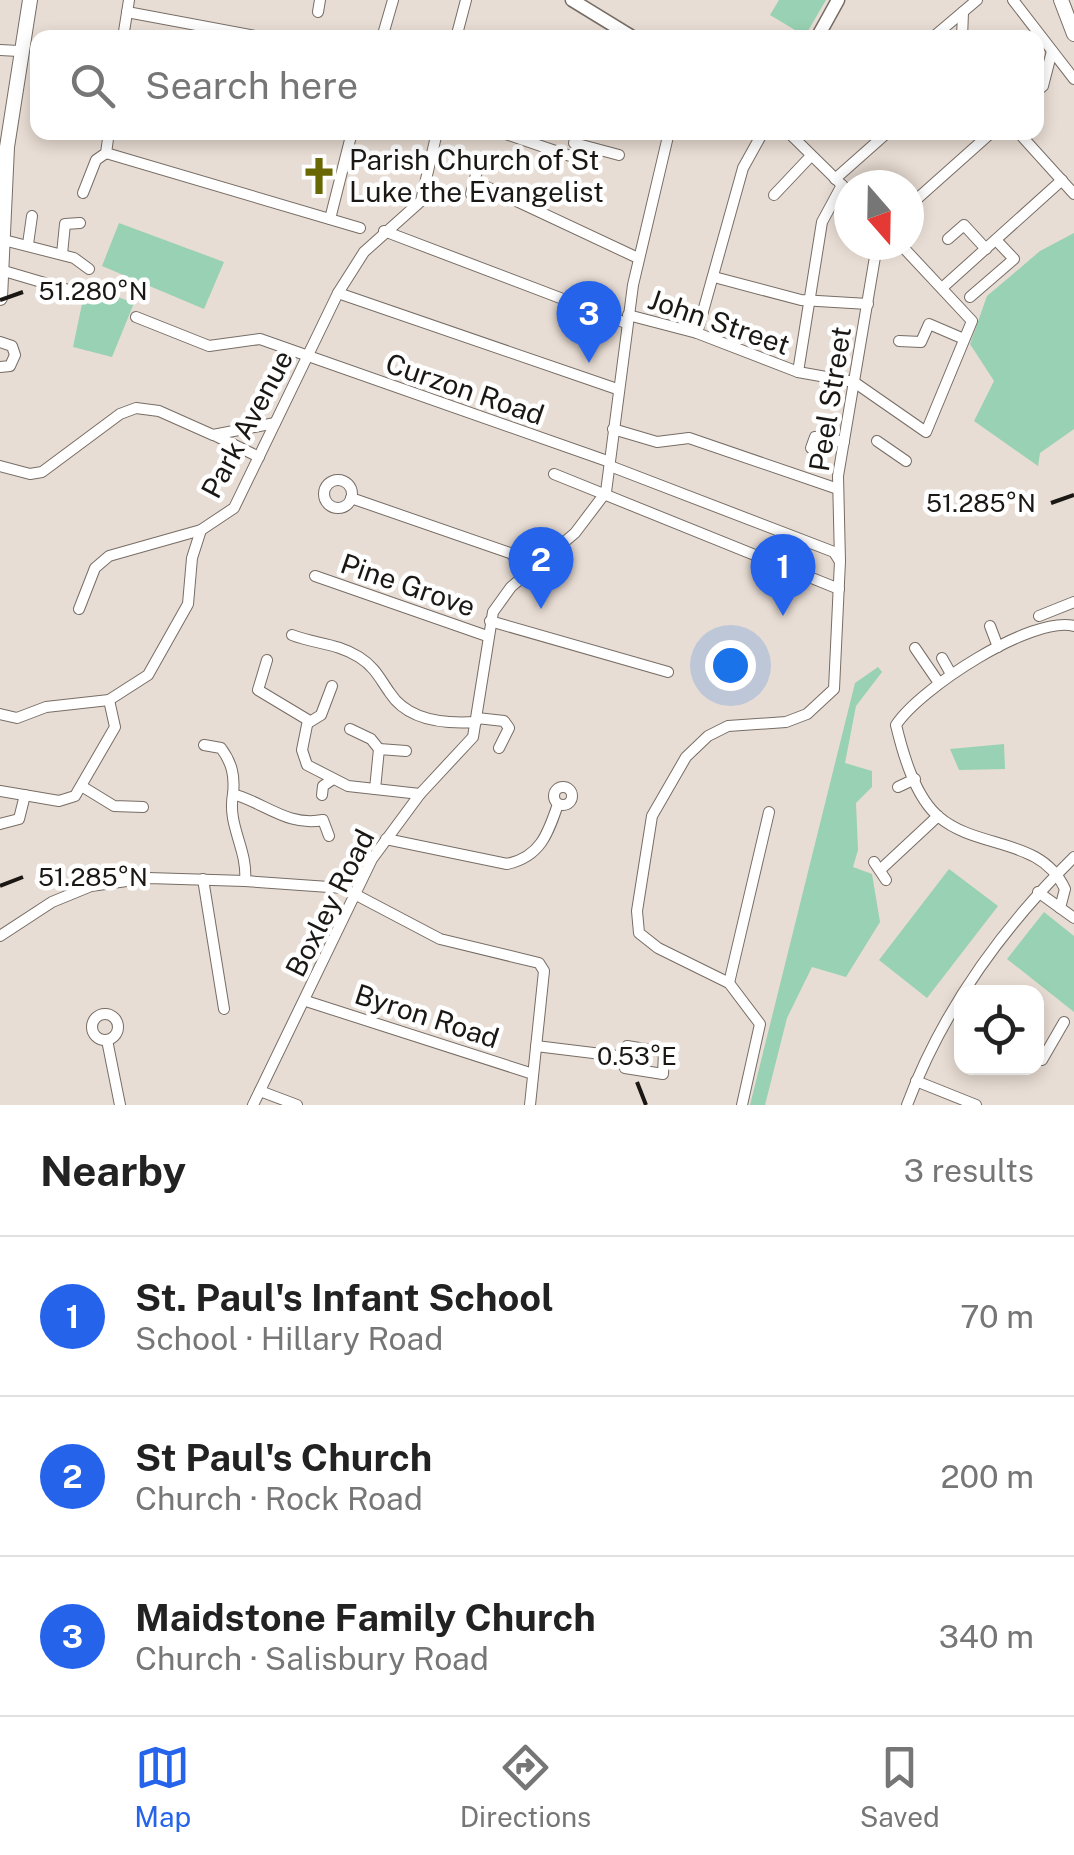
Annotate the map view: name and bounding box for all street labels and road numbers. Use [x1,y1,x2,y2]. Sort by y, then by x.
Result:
street label: John Street [644,282,794,361]
street label: Peel Street [802,324,857,474]
street label: Park Avenue [194,344,299,503]
street label: Curzon Road [382,346,549,431]
street label: Pine Grove [337,546,480,623]
street label: Boxley Road [278,824,381,982]
street label: Byron Road [351,977,503,1054]

